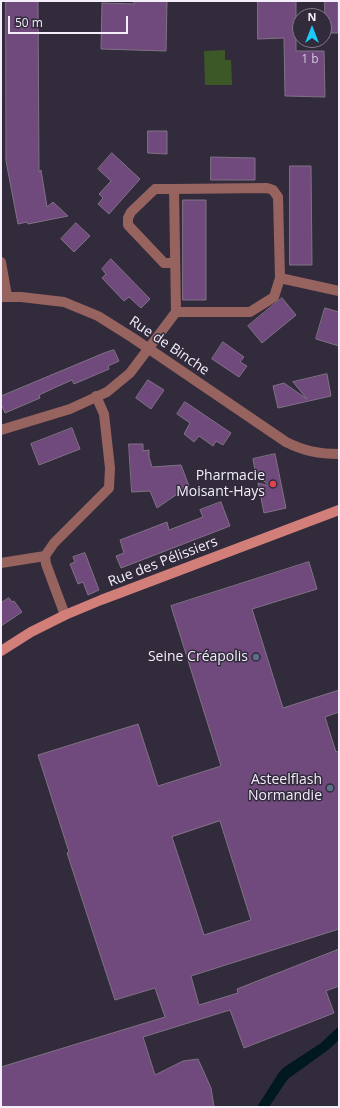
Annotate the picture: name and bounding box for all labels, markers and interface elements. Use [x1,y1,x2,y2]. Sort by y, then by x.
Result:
scale bar [10,8,130,34]
north arrow [292,8,332,48]
text: N [308,9,316,24]
text: 50 m [15,14,43,31]
house number: 1 b [301,53,319,67]
street label: Rue de Binche [126,313,212,379]
place label: Pharmacie Moisant-Hays [176,468,265,500]
marker: Pharmacie Moisant-Hays [268,479,278,489]
street label: Rue des Pélissiers [106,533,220,591]
place label: Seine Créapolis [148,649,248,665]
marker: Seine Créapolis [251,652,261,662]
place label: Asteelflash Normandie [248,772,322,804]
marker: Asteelflash Normandie [325,783,335,793]

